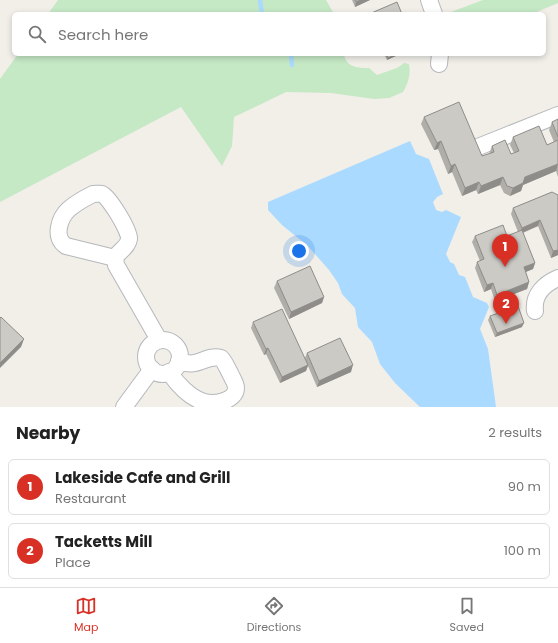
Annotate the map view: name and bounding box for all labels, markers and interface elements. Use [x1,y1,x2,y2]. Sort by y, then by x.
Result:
search box [12,12,546,56]
icon: search [26,23,48,45]
text: Search here [58,24,148,45]
pin: 1 [492,234,518,267]
your location [289,241,309,261]
pin: 2 [493,291,519,324]
text: Nearby [16,421,80,445]
text: 2 results [488,423,542,442]
text: Lakeside Cafe and Grill [55,467,230,488]
text: 1 [28,477,32,496]
text: 90 m [508,477,541,496]
text: Restaurant [55,489,126,508]
text: Tacketts Mill [55,531,152,552]
text: 2 [26,541,34,560]
text: 100 m [504,541,541,560]
text: Place [55,553,90,572]
tab: Map [74,595,98,636]
tab: Directions [247,595,301,636]
tab: Saved [450,595,484,636]

